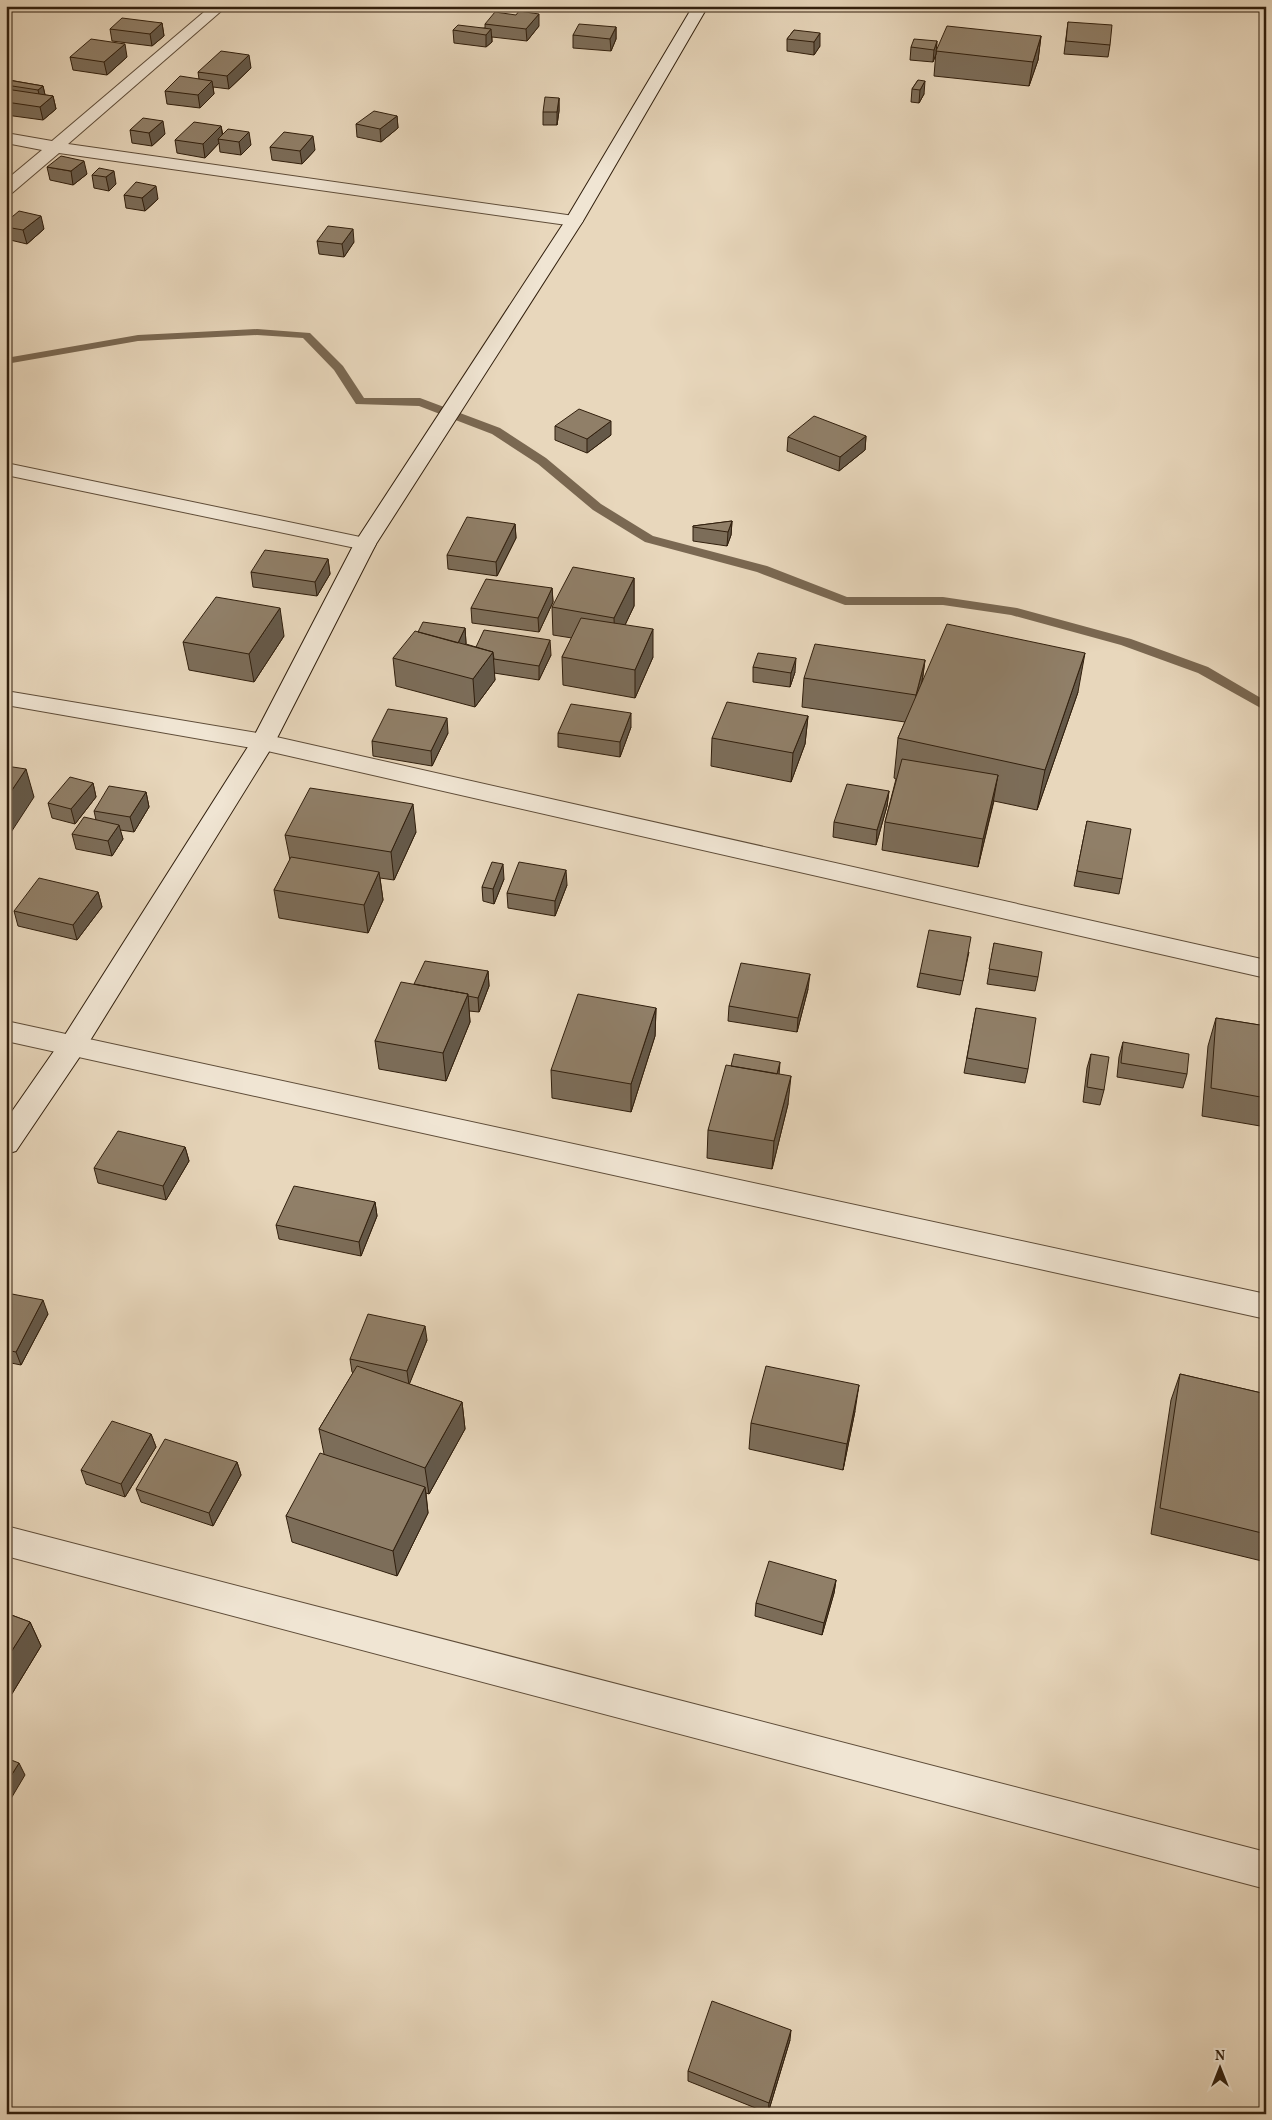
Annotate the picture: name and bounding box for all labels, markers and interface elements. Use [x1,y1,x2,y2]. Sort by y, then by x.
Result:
north arrow [1194,2042,1244,2092]
text: N [1215,2047,1225,2066]

